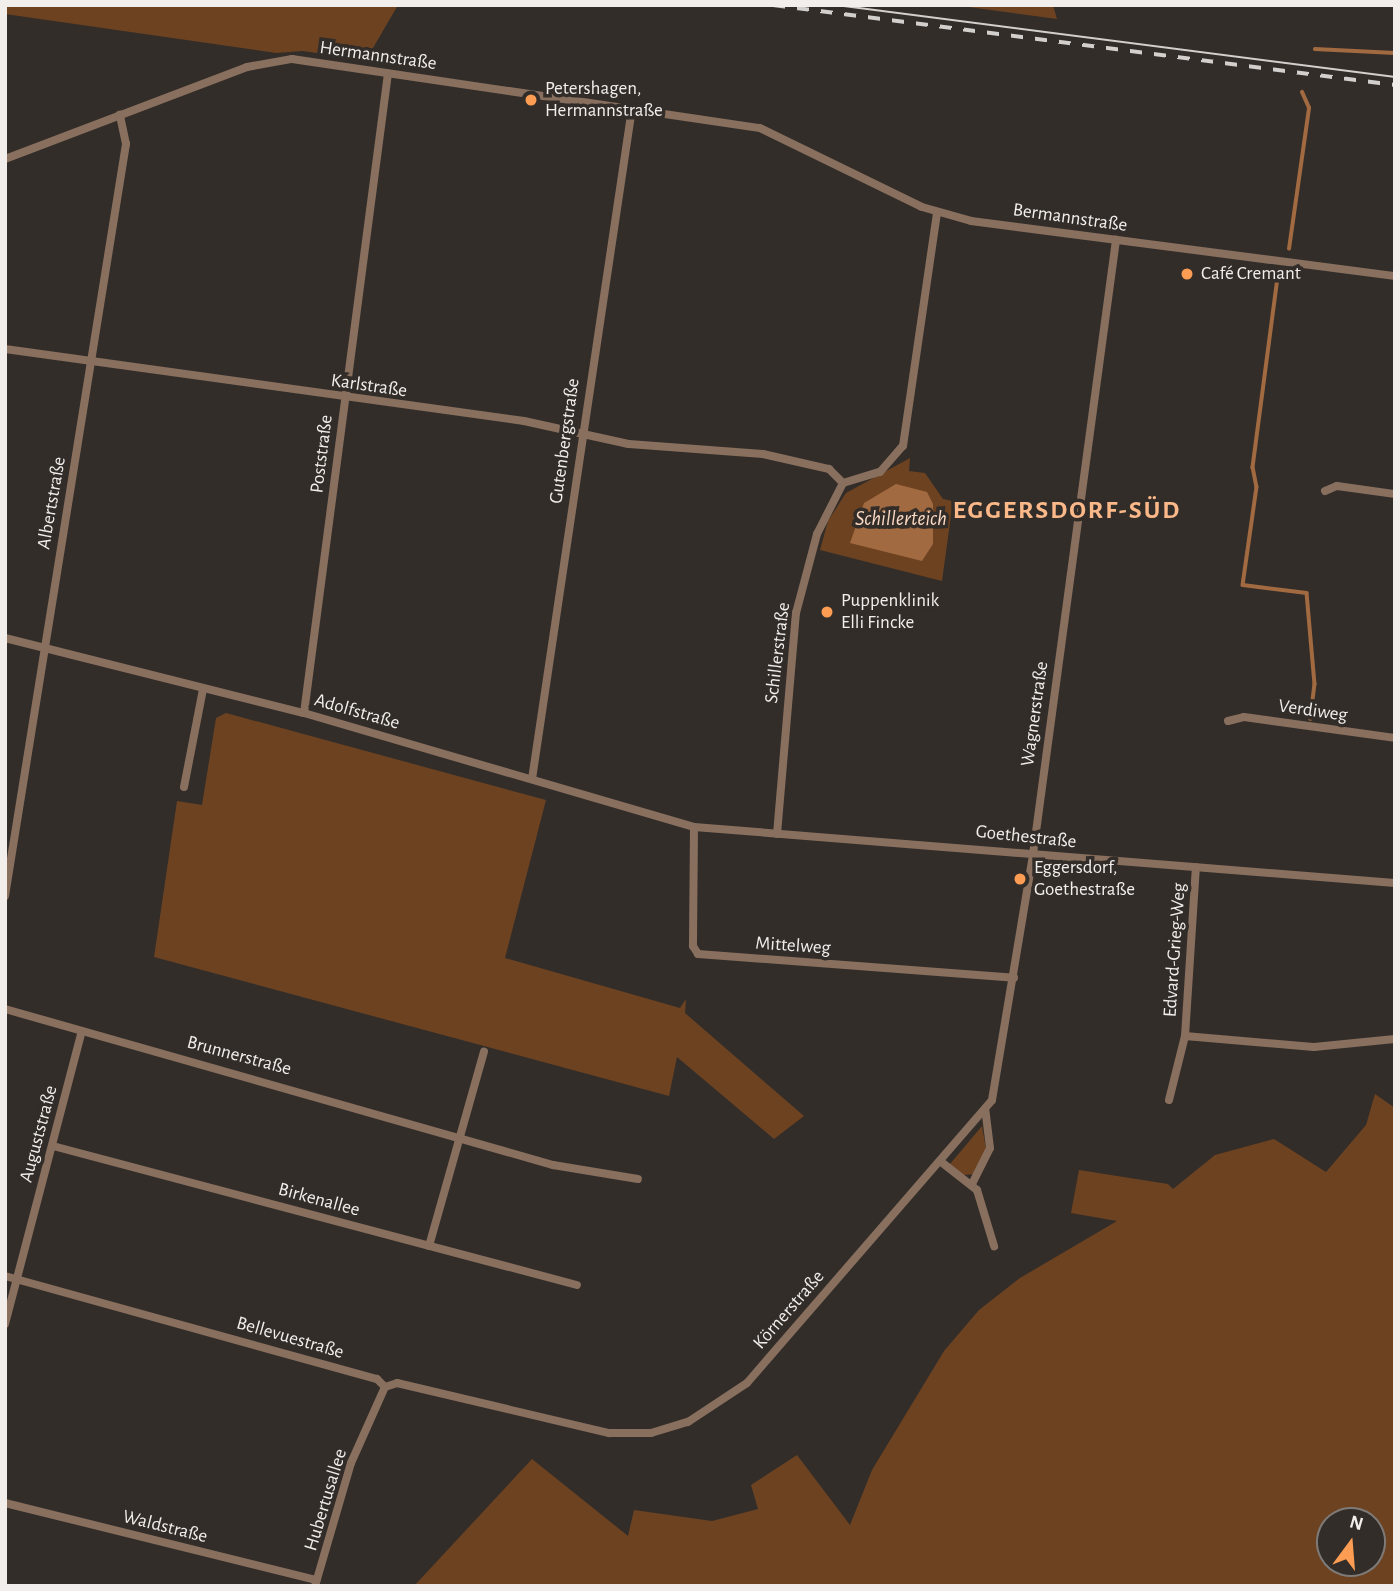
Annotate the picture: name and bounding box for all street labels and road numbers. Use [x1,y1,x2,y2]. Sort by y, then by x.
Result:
street label: Hermannstraße [318,37,438,75]
street label: Bermannstraße [1011,199,1129,237]
street label: Karlstraße [329,369,409,403]
street label: Gutenbergstraße [545,377,585,505]
street label: Poststraße [306,414,338,494]
street label: Albertstraße [33,455,71,551]
street label: Schillerstraße [760,601,796,705]
street label: Wagnerstraße [1016,660,1054,768]
street label: Adolfstraße [312,689,402,735]
street label: Verdiweg [1277,695,1349,727]
street label: Goethestraße [975,820,1077,854]
street label: Edvard-Grieg-Weg [1159,882,1191,1018]
street label: Mittelweg [755,932,831,960]
street label: Brunnerstraße [184,1031,294,1081]
street label: Auguststraße [15,1083,63,1185]
street label: Birkenallee [276,1178,362,1222]
street label: Körnerstraße [749,1266,829,1354]
street label: Bellevuestraße [234,1312,346,1364]
street label: Hubertusallee [300,1446,352,1554]
street label: Waldstraße [120,1505,210,1549]

